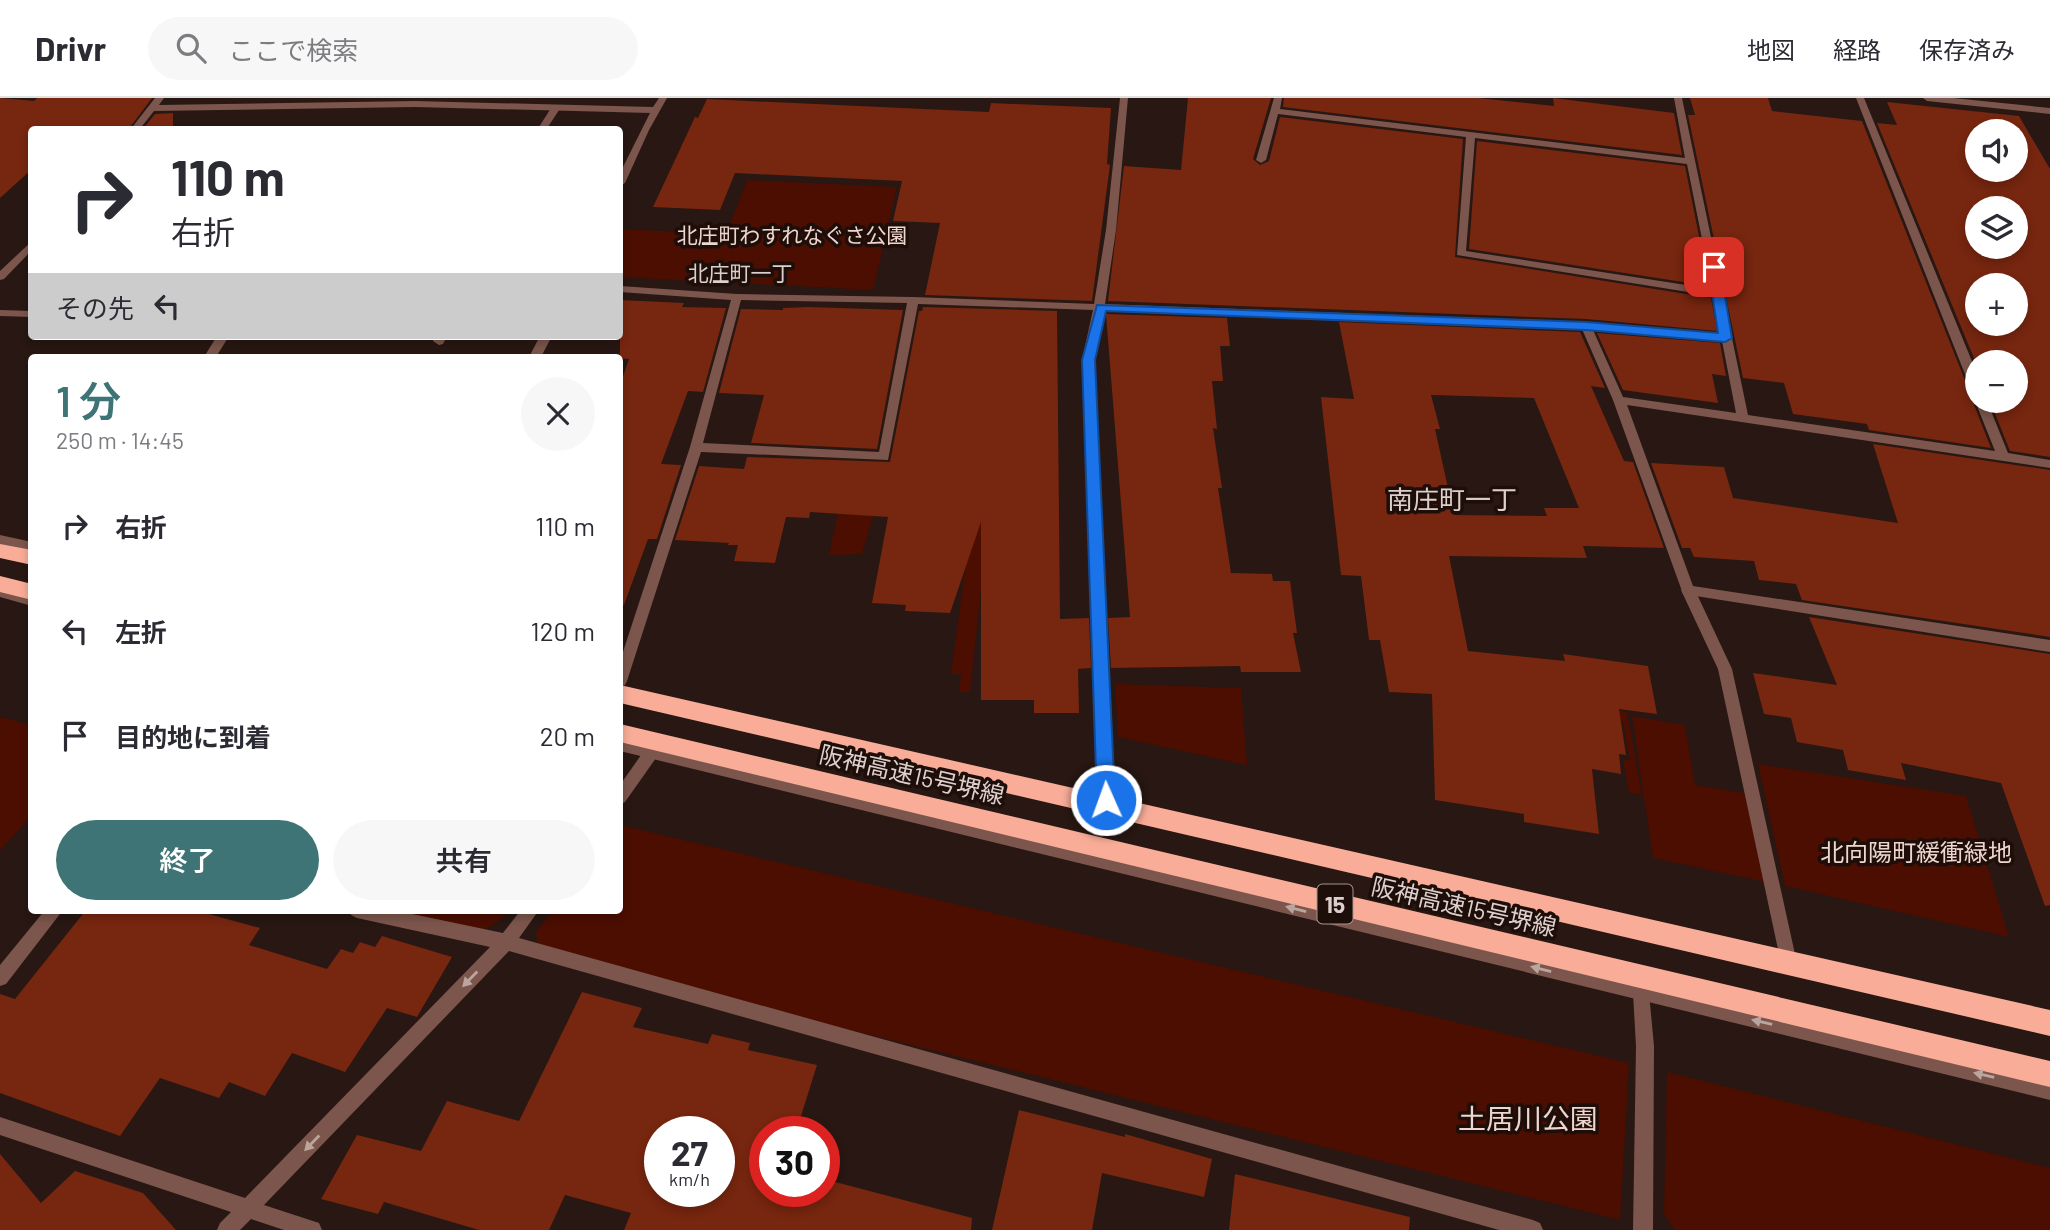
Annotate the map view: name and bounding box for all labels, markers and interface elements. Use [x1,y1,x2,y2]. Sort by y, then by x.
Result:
search box [148,17,638,80]
text: Drivr [35,28,106,68]
icon: search [172,29,210,67]
text: ここで検索 [228,34,358,65]
text: 地図 [1747,35,1795,64]
text: 経路 [1833,35,1881,64]
text: 保存済み [1919,35,2015,64]
map controls [1965,119,2028,413]
button: sound [1965,119,2028,182]
text: 110 m [171,147,285,206]
icon: right [56,154,147,245]
button: layers [1965,196,2028,259]
text: 右折 [171,212,235,250]
park label: 北庄町わすれなぐさ公園 [677,222,908,247]
pin [1684,237,1744,297]
icon: arrive [1695,248,1733,286]
district label: 北庄町一丁 [688,260,793,285]
button: + [1965,273,2028,336]
icon: left [148,287,186,325]
text: その先 [56,292,134,323]
button: − [1965,350,2028,413]
text: 1 分 [56,375,121,425]
button: close [521,377,595,451]
text: 250 m · 14:45 [56,426,184,454]
district label: 南庄町一丁 [1387,483,1517,514]
icon: right [56,507,94,545]
text: 110 m [535,510,595,541]
text: 右折 [115,511,167,542]
icon: left [56,612,94,650]
text: 120 m [531,615,595,646]
text: 左折 [115,616,167,647]
icon: arrive [56,717,94,755]
text: 20 m [540,720,595,751]
text: 目的地に到着 [115,721,271,752]
street label: 阪神高速15号堺線 [817,739,1007,809]
position arrow [1069,763,1143,837]
button: 終了 [56,820,319,900]
button: 共有 [333,820,595,900]
park label: 北向陽町緩衝緑地 [1820,837,2012,866]
street label: 阪神高速15号堺線 [1369,871,1559,941]
road number: 15 [1318,884,1352,924]
one-way arrow [1285,904,1307,915]
one-way arrow [1530,963,1552,974]
one-way arrow [462,971,479,988]
one-way arrow [1751,1016,1773,1027]
one-way arrow [1973,1069,1995,1080]
park label: 土居川公園 [1458,1101,1598,1135]
speed limit sign: 30 [749,1116,840,1207]
text: 27 [671,1131,708,1173]
one-way arrow [304,1134,320,1151]
text: km/h [669,1168,710,1190]

